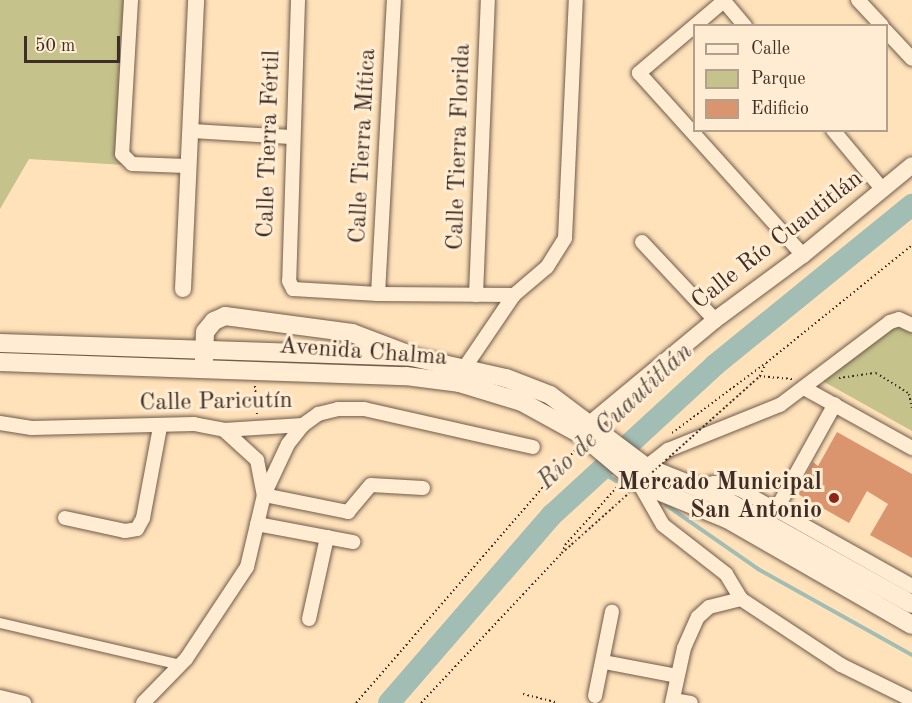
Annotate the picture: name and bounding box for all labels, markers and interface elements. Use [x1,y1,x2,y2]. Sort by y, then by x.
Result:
scale bar [27,24,123,62]
legend [693,24,888,132]
text: 50 m [35,37,75,55]
text: Calle [751,40,790,58]
street label: Calle Tierra Florida [442,43,478,251]
street label: Calle Tierra Mítica [345,48,383,244]
street label: Calle Tierra Fértil [252,49,288,239]
text: Parque [751,70,806,88]
text: Edificio [751,100,809,118]
street label: Calle Río Cuautitlán [687,165,869,317]
street label: Avenida Chalma [278,333,448,373]
water label: Rio de Cuautitlán [532,337,700,497]
street label: Calle Paricutín [139,387,293,419]
place label: Mercado Municipal San Antonio [618,470,822,526]
marker: Mercado Municipal San Antonio [827,491,841,505]

